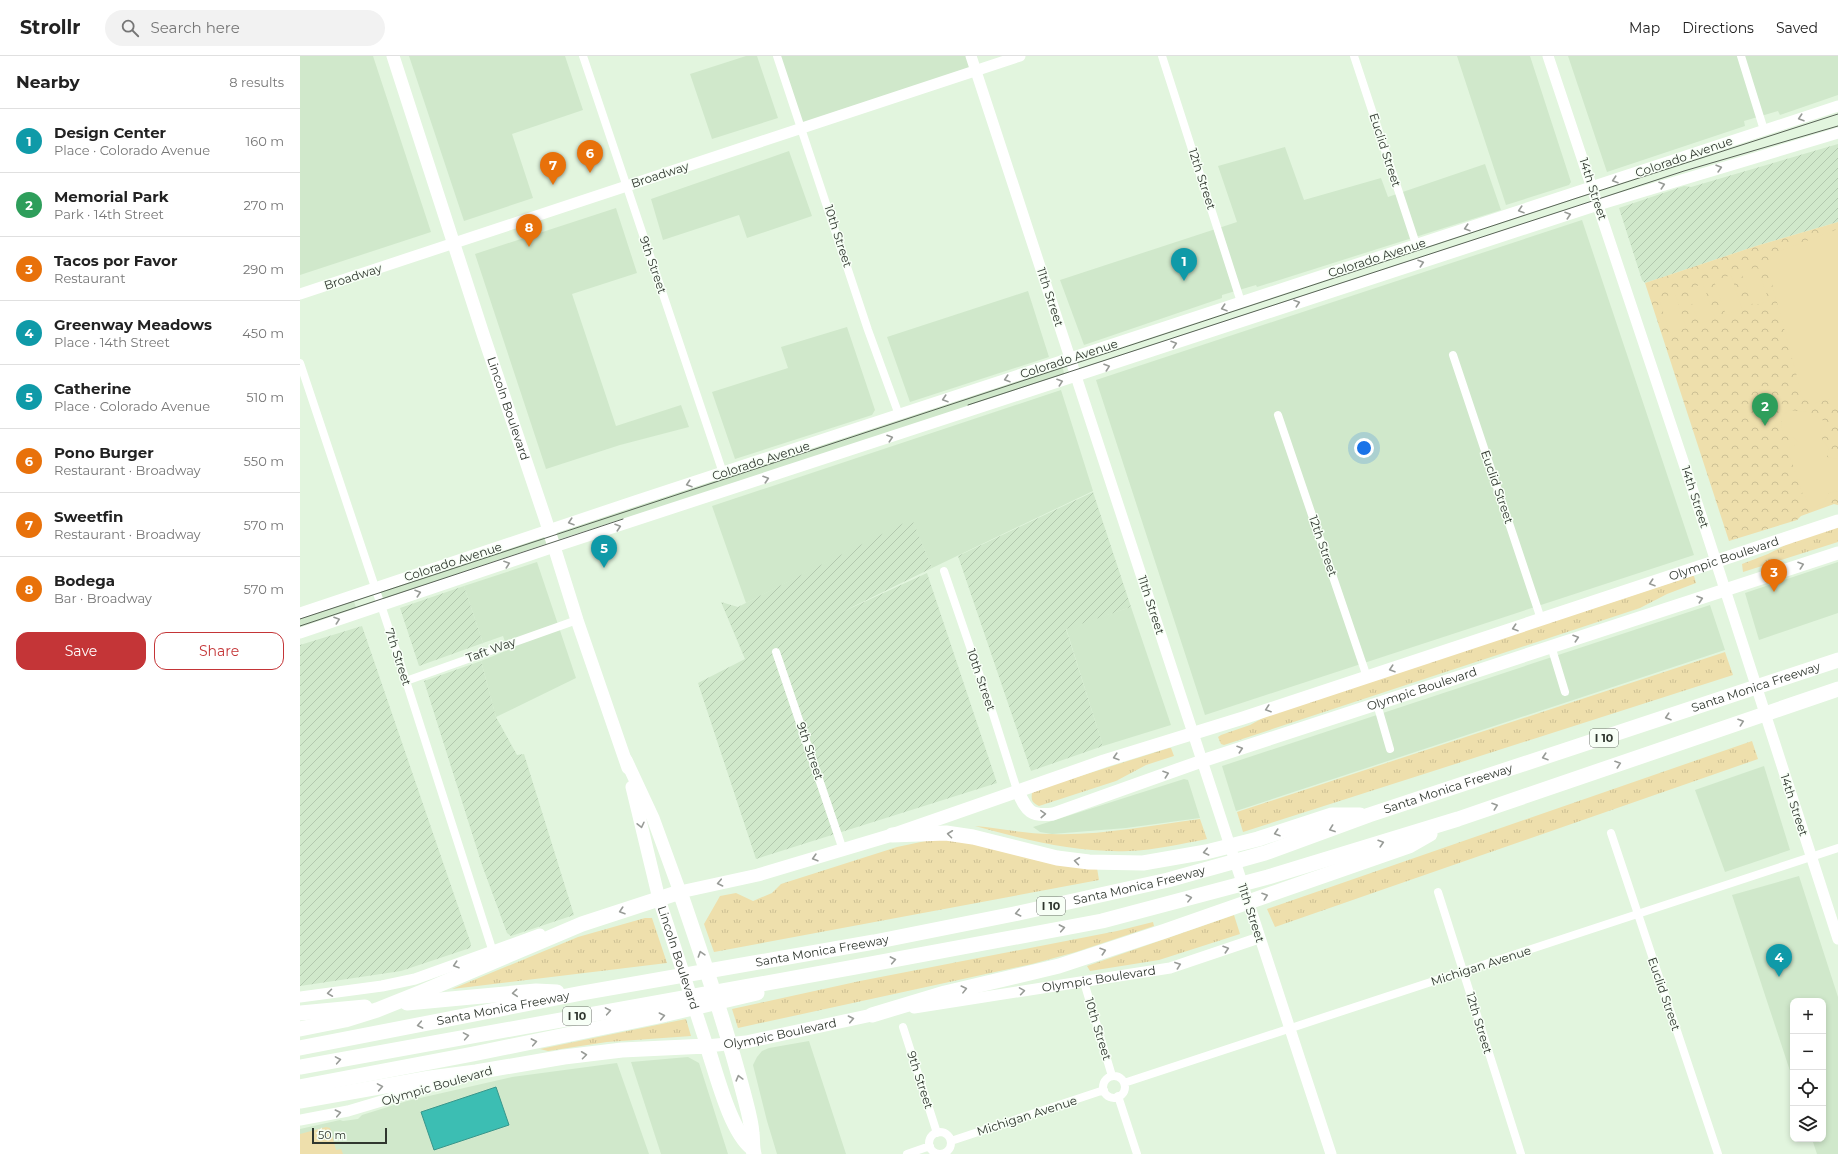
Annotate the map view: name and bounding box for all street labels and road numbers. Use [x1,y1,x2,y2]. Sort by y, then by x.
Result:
street label: Euclid Street [1366,111,1404,189]
street label: Colorado Avenue [1633,133,1735,180]
street label: 12th Street [1186,146,1219,212]
street label: 14th Street [1576,156,1611,222]
street label: Broadway [629,158,691,191]
street label: 10th Street [821,203,856,269]
street label: 9th Street [637,234,670,296]
street label: Colorado Avenue [1326,235,1428,280]
street label: Broadway [322,260,384,293]
street label: 11th Street [1034,265,1067,328]
street label: Colorado Avenue [1018,336,1120,381]
street label: Lincoln Boulevard [484,355,533,462]
street label: Colorado Avenue [710,438,812,483]
street label: Euclid Street [1478,448,1517,526]
street label: 14th Street [1678,464,1713,530]
street label: 12th Street [1306,513,1341,578]
street label: Olympic Boulevard [1667,533,1781,584]
street label: Colorado Avenue [402,539,504,584]
street label: 11th Street [1135,573,1168,636]
street label: 7th Street [382,626,415,687]
street label: Taft Way [464,633,518,665]
street label: 10th Street [964,647,999,713]
street label: Santa Monica Freeway [1689,658,1823,715]
street label: Olympic Boulevard [1365,664,1479,714]
street label: 9th Street [794,720,827,782]
road number: I 10 [1590,729,1618,747]
street label: Santa Monica Freeway [1382,760,1515,817]
street label: 14th Street [1777,772,1812,838]
street label: Santa Monica Freeway [1072,862,1207,908]
street label: 11th Street [1235,881,1268,944]
road number: I 10 [1037,897,1065,915]
street label: Lincoln Boulevard [655,904,703,1011]
street label: Santa Monica Freeway [754,931,890,970]
street label: Michigan Avenue [1429,942,1533,989]
street label: Euclid Street [1645,955,1684,1033]
street label: Olympic Boulevard [1041,962,1157,995]
street label: Santa Monica Freeway [435,987,571,1028]
street label: 12th Street [1463,990,1496,1056]
street label: 10th Street [1082,996,1115,1062]
road number: I 10 [563,1007,591,1025]
street label: Olympic Boulevard [723,1015,838,1051]
street label: 9th Street [904,1049,937,1111]
street label: Olympic Boulevard [380,1062,494,1109]
street label: Michigan Avenue [975,1092,1079,1139]

